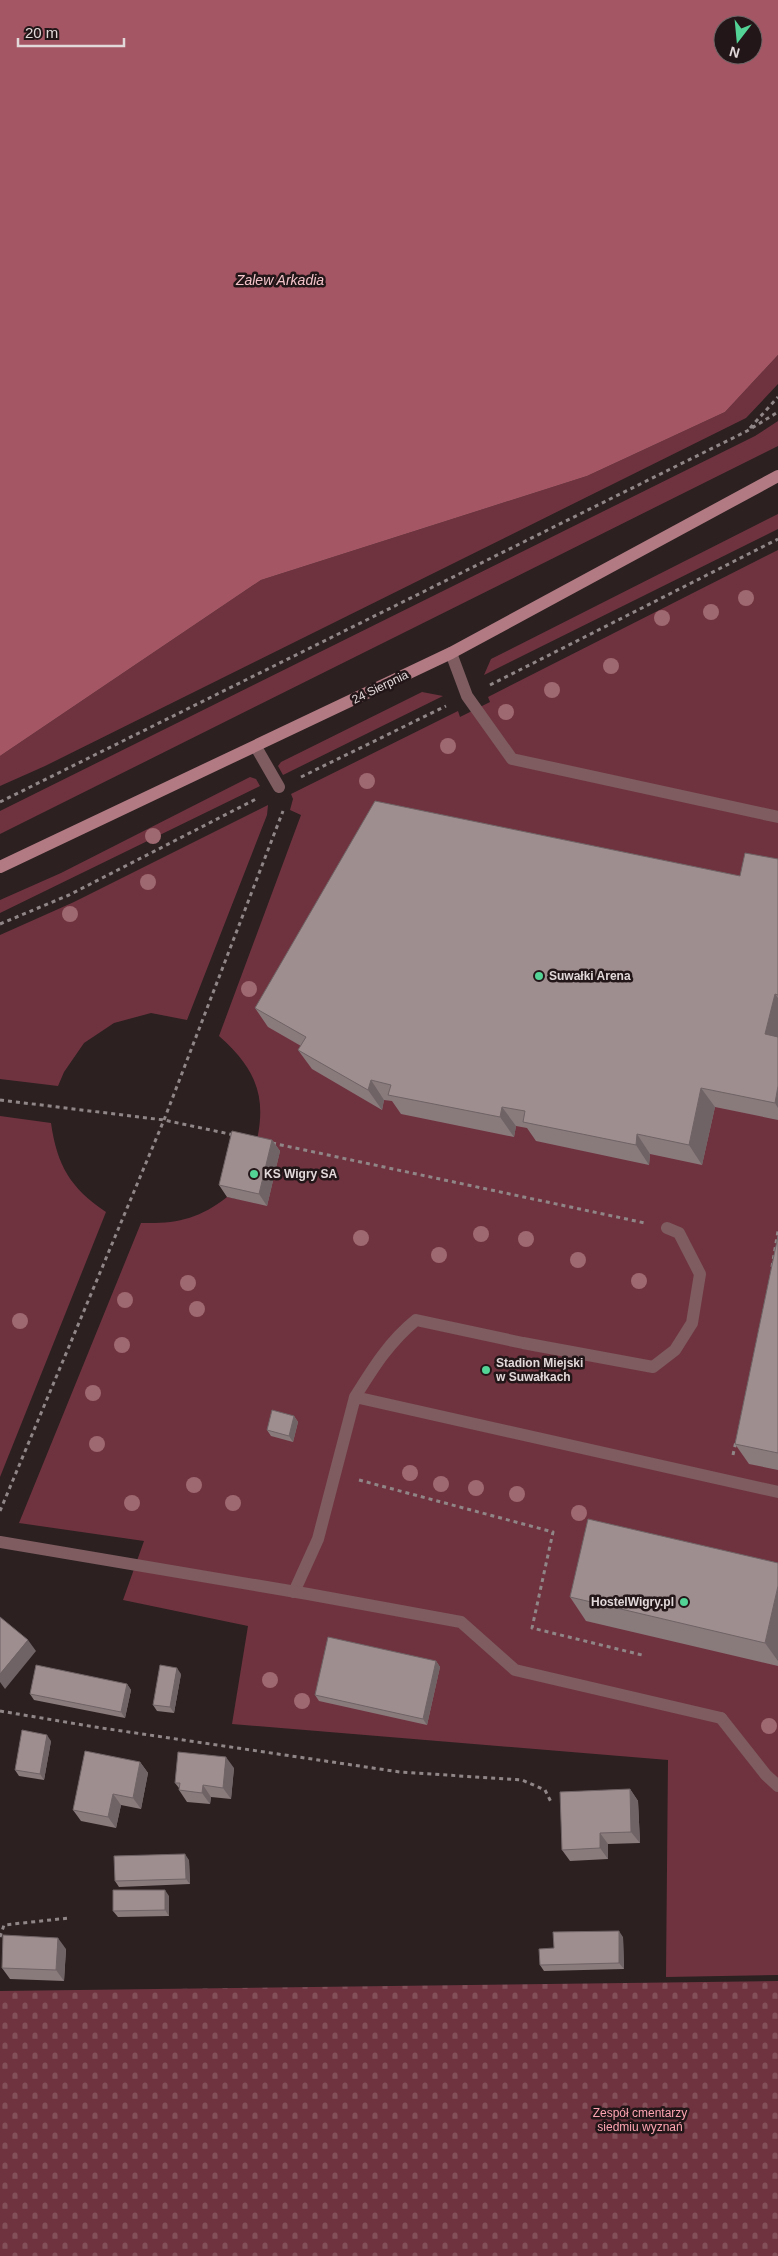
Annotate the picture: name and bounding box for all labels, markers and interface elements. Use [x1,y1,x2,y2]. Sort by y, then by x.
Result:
scale bar [18,15,124,47]
north arrow [713,15,763,65]
text: 20 m [25,24,58,41]
text: N [727,43,741,62]
water label: Zalew Arkadia [235,272,324,288]
street label: 24 Sierpnia [350,667,411,707]
place label: Suwałki Arena [549,969,631,983]
marker: Suwałki Arena [533,970,545,982]
place label: KS Wigry SA [264,1167,338,1181]
marker: KS Wigry SA [248,1168,260,1180]
place label: Stadion Miejski w Suwałkach [495,1356,583,1384]
marker: Stadion Miejski w Suwałkach [480,1364,492,1376]
place label: HostelWigry.pl [591,1595,674,1609]
marker: HostelWigry.pl [678,1596,690,1608]
park label: Zespół cmentarzy siedmiu wyznań [593,2106,687,2134]

